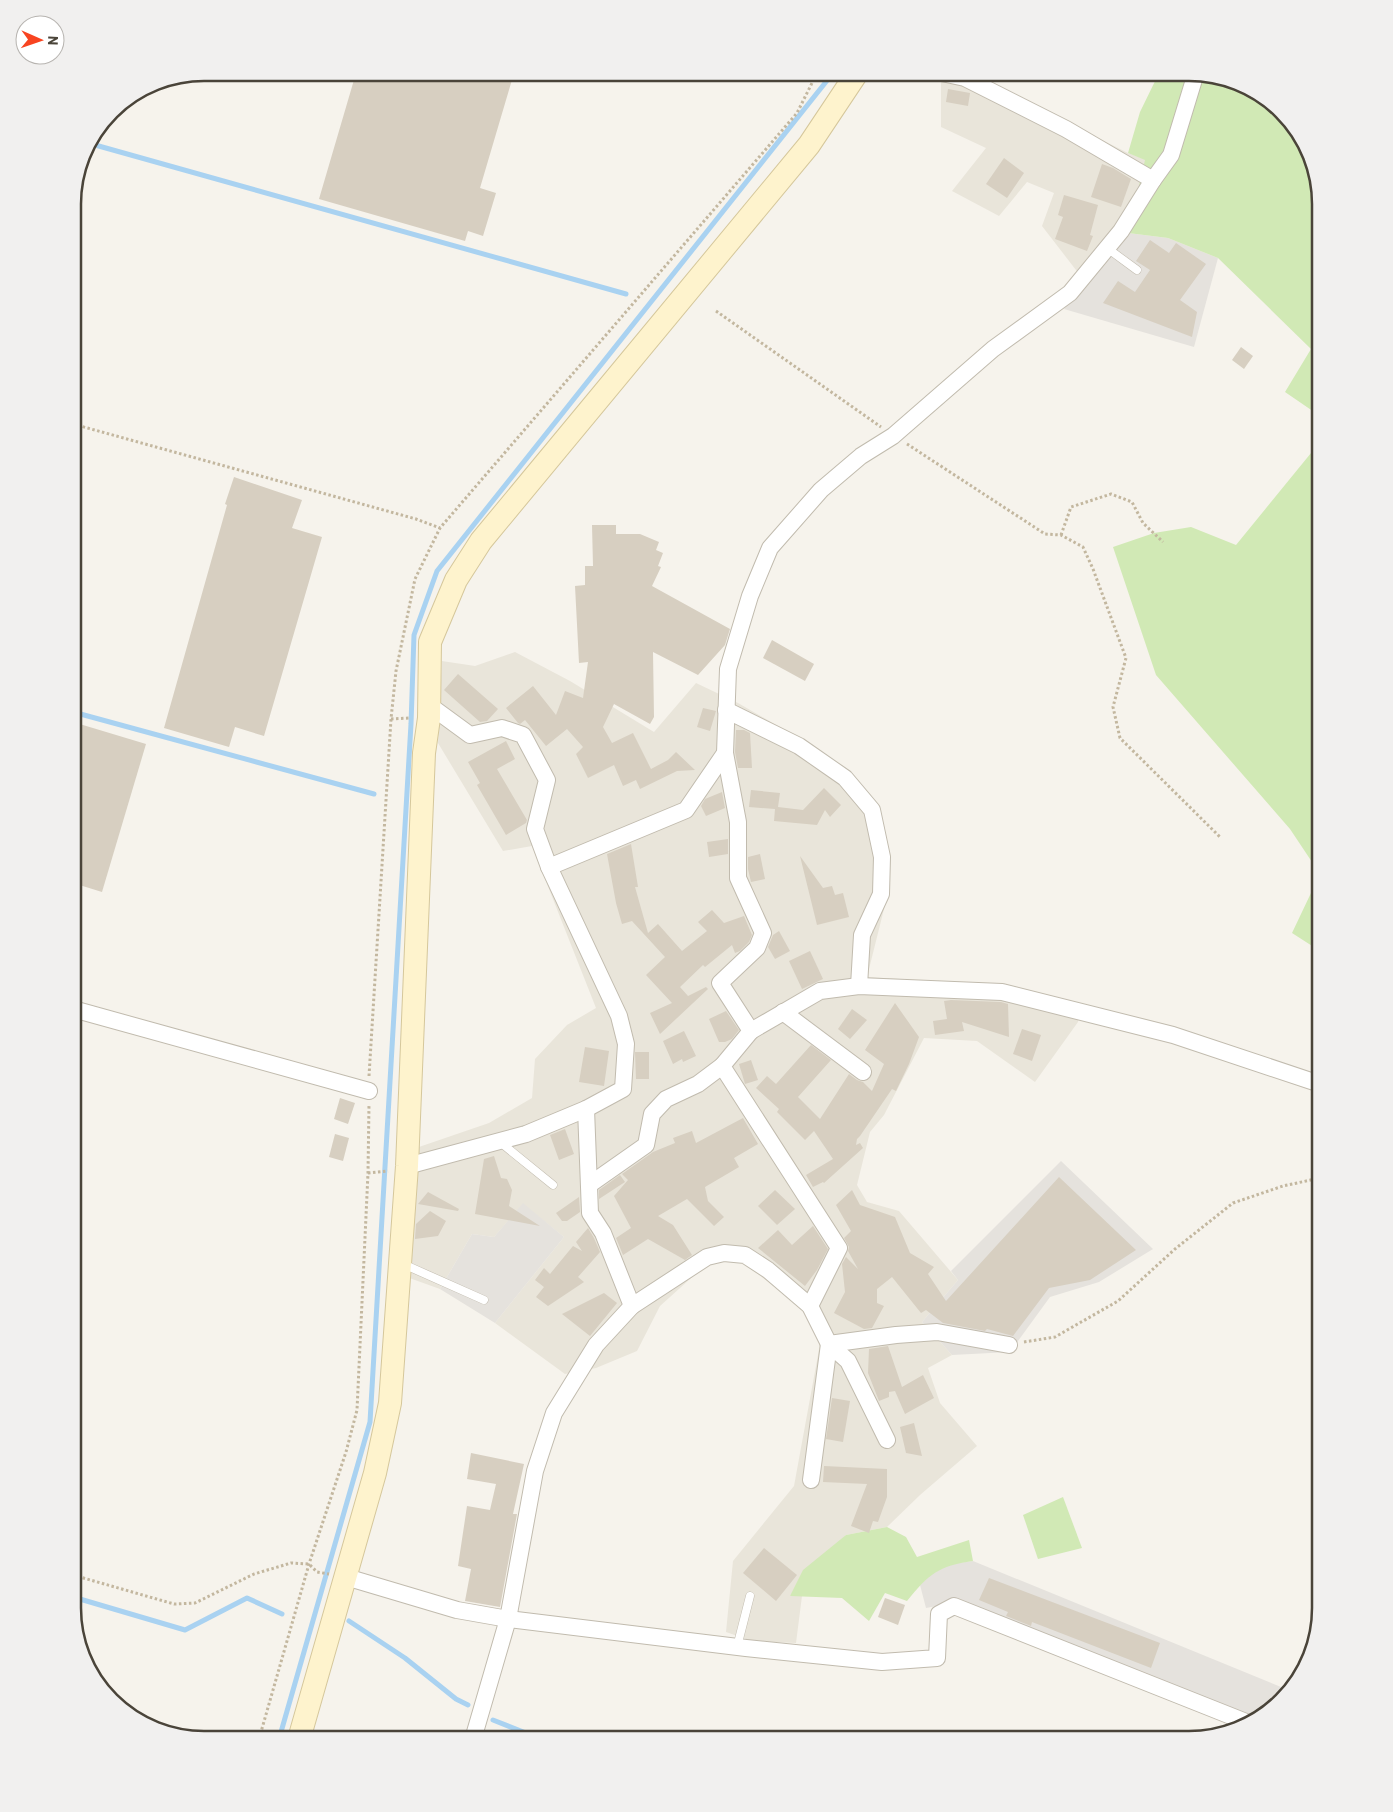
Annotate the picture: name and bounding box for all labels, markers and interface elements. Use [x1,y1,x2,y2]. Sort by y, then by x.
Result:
north arrow [15,15,65,65]
text: N [45,36,62,45]

